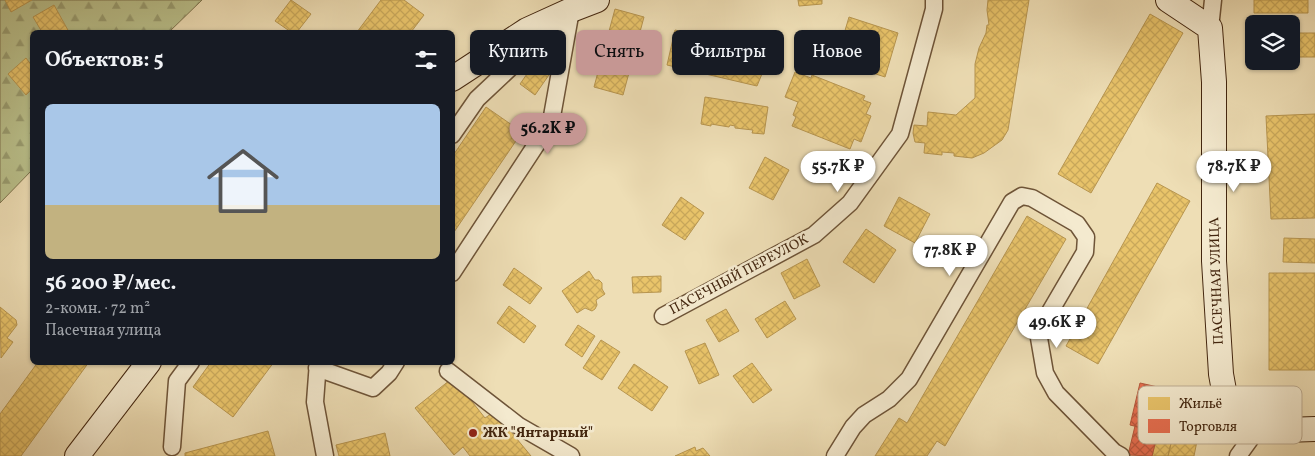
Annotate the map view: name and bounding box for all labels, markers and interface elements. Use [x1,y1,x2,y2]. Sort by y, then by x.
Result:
map controls [1245,15,1300,70]
button: layers [1245,15,1300,70]
chip: Купить [470,30,566,75]
chip: Снять [576,30,662,75]
chip: Фильтры [672,30,784,75]
chip: Новое [794,30,880,75]
text: Объектов: 5 [45,46,164,75]
icon: filters [412,46,440,74]
pin: 56.2K ₽ [502,112,594,155]
text: 56.2K ₽ [520,118,576,140]
icon: home [198,136,288,226]
pin: 55.7K ₽ [792,150,884,193]
pin: 78.7K ₽ [1188,150,1280,193]
text: 55.7K ₽ [812,156,864,178]
text: 78.7K ₽ [1207,156,1261,178]
street label: ПАСЕЧНАЯ УЛИЦА [1205,217,1229,345]
street label: ПАСЕЧНЫЙ ПЕРЕУЛОК [666,229,812,320]
pin: 77.8K ₽ [904,234,996,277]
text: 77.8K ₽ [924,240,976,262]
text: 56 200 ₽/мес. [45,269,177,298]
text: 2-комн. · 72 m² [45,298,150,320]
pin: 49.6K ₽ [1011,306,1103,349]
text: 49.6K ₽ [1028,312,1086,334]
text: Пасечная улица [45,320,161,342]
legend [1138,386,1302,444]
text: Жильё [1179,395,1223,414]
text: Торговля [1179,418,1237,437]
place label: ЖК "Янтарный" [483,424,593,443]
marker: ЖК "Янтарный" [467,427,479,439]

